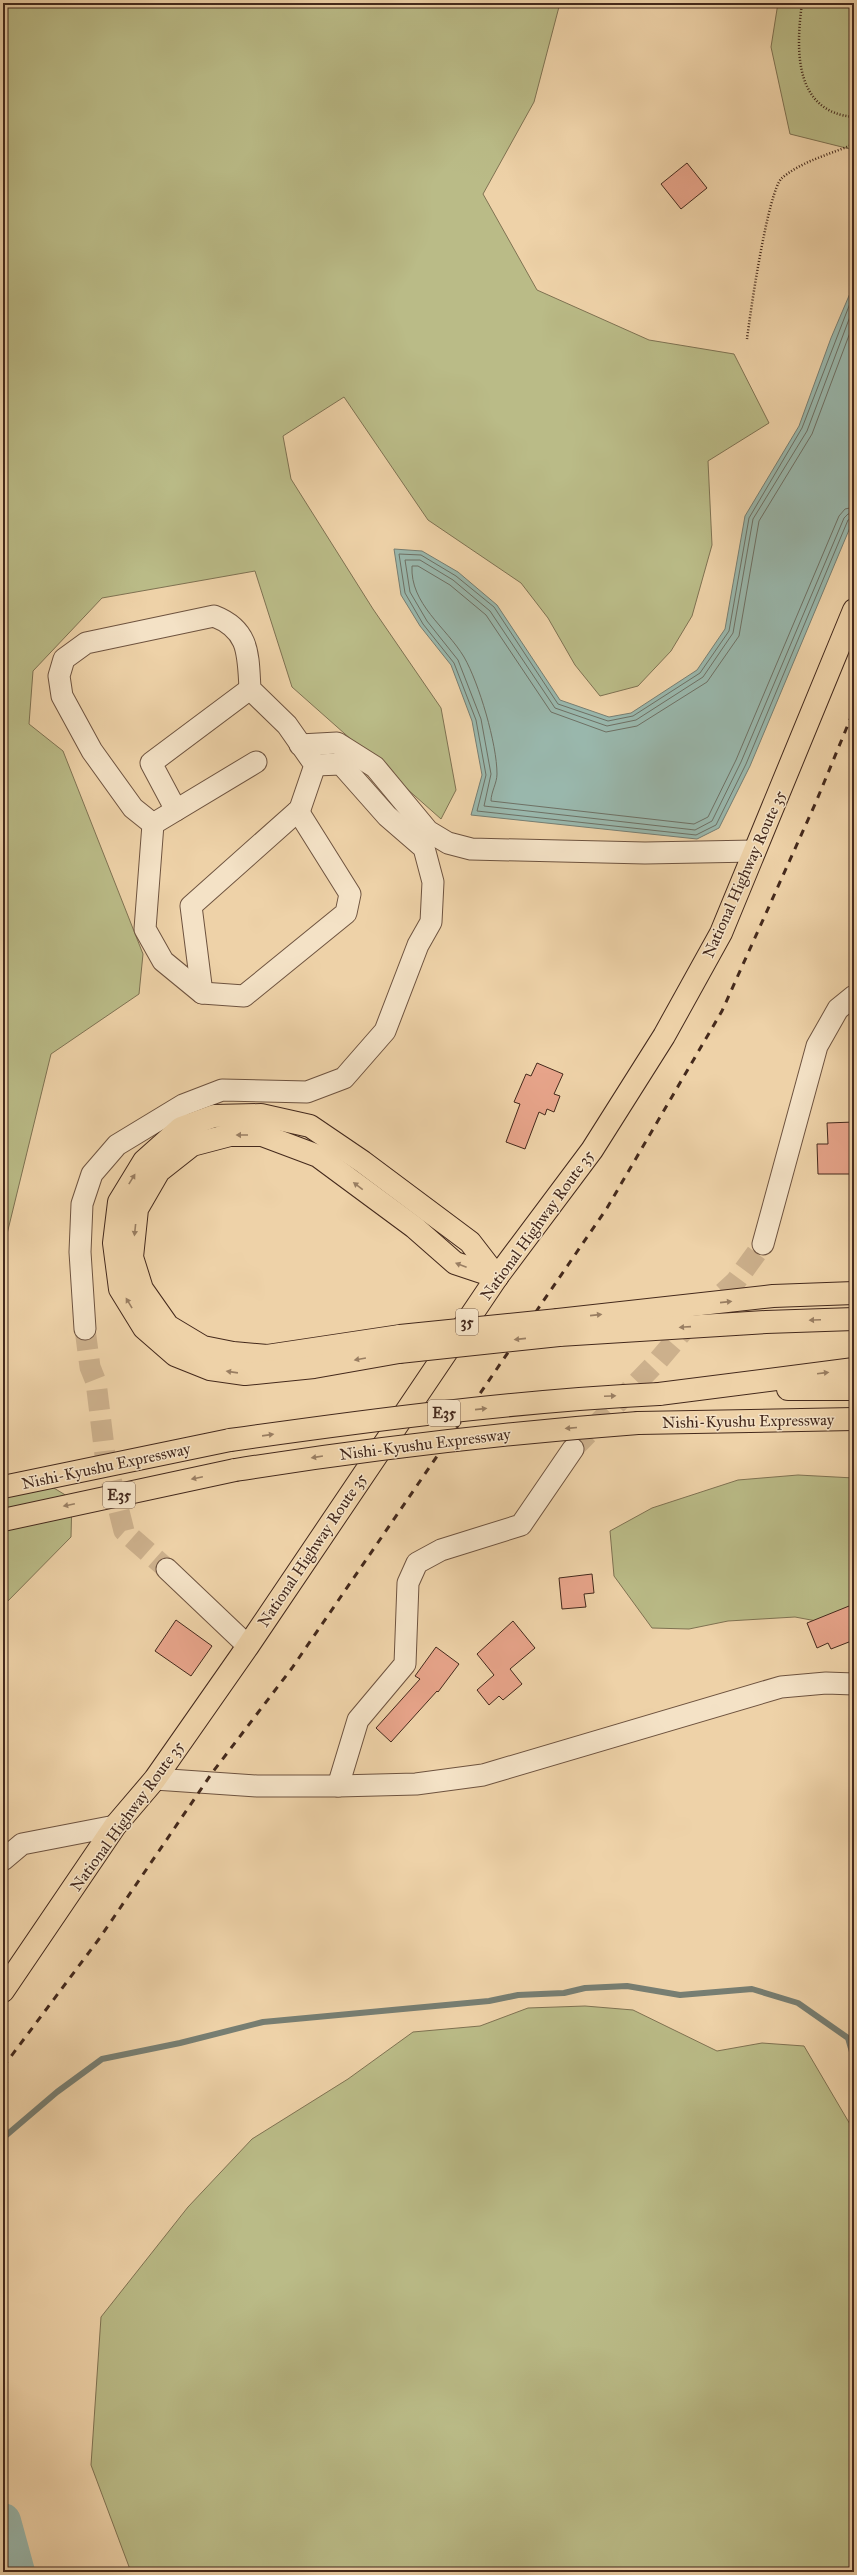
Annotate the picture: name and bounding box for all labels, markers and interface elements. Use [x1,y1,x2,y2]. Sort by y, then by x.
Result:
street label: National Highway Route 35 [698,787,791,961]
one-way arrow [235,1132,248,1138]
street label: National Highway Route 35 [476,1146,599,1304]
one-way arrow [129,1174,136,1185]
one-way arrow [352,1182,363,1190]
one-way arrow [132,1224,138,1236]
one-way arrow [454,1261,466,1267]
one-way arrow [125,1297,132,1309]
one-way arrow [720,1298,732,1305]
road number: 35 [456,1309,478,1335]
one-way arrow [590,1312,602,1319]
one-way arrow [808,1317,821,1323]
one-way arrow [679,1324,691,1331]
one-way arrow [514,1336,526,1343]
one-way arrow [354,1356,366,1362]
one-way arrow [226,1369,238,1375]
one-way arrow [817,1370,829,1376]
one-way arrow [604,1393,616,1400]
road number: E35 [428,1400,460,1426]
one-way arrow [475,1405,487,1412]
street label: Nishi-Kyushu Expressway [662,1410,835,1432]
street label: Nishi-Kyushu Expressway [338,1424,512,1464]
one-way arrow [565,1425,577,1432]
one-way arrow [262,1432,274,1438]
street label: Nishi-Kyushu Expressway [20,1439,193,1493]
one-way arrow [311,1455,323,1461]
street label: National Highway Route 35 [253,1469,372,1631]
one-way arrow [190,1476,203,1482]
road number: E35 [103,1482,135,1508]
one-way arrow [63,1502,76,1508]
street label: National Highway Route 35 [66,1737,189,1895]

